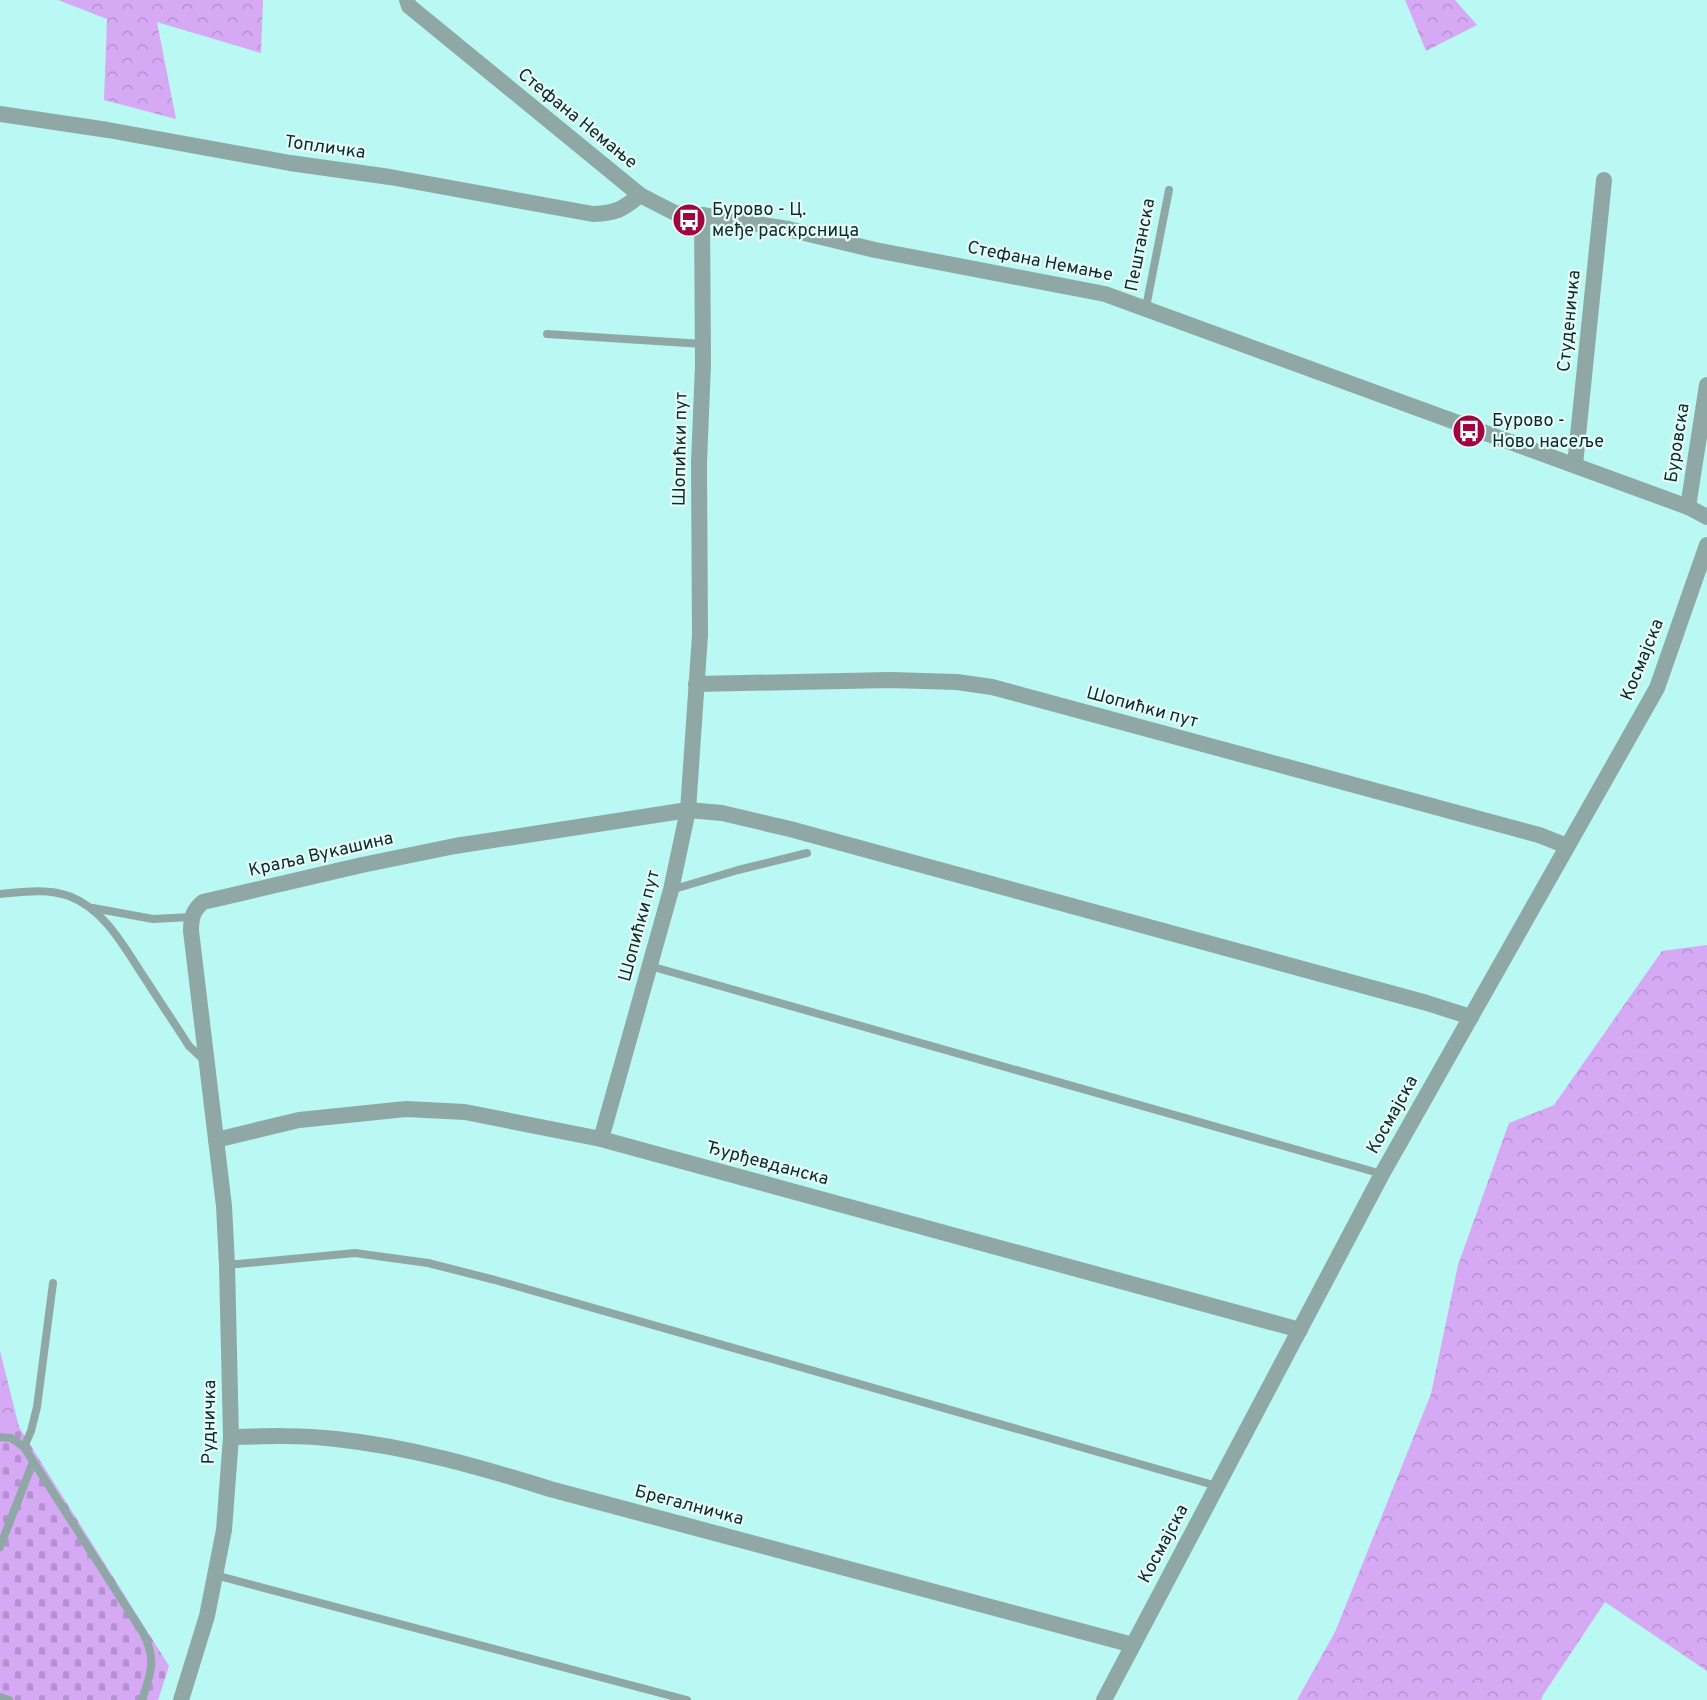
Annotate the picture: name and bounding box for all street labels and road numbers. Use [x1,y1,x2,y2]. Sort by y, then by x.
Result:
street label: Стефана Немање [512,64,642,174]
street label: Топличка [283,131,367,165]
street label: Пештанска [1121,197,1161,293]
street label: Стефана Немање [965,237,1115,287]
street label: Студеничка [1553,269,1587,373]
street label: Шопићки пут [669,392,693,506]
street label: Буровска [1660,402,1696,484]
street label: Космајска [1616,616,1670,704]
street label: Шопићки пут [1084,682,1200,734]
street label: Краља Вукашина [246,827,396,883]
street label: Шопићки пут [614,868,666,984]
street label: Космајска [1362,1072,1424,1158]
street label: Ђурђевданска [703,1137,831,1191]
street label: Рудничка [198,1379,222,1465]
street label: Брегалничка [632,1480,746,1532]
street label: Космајска [1134,1501,1194,1587]

